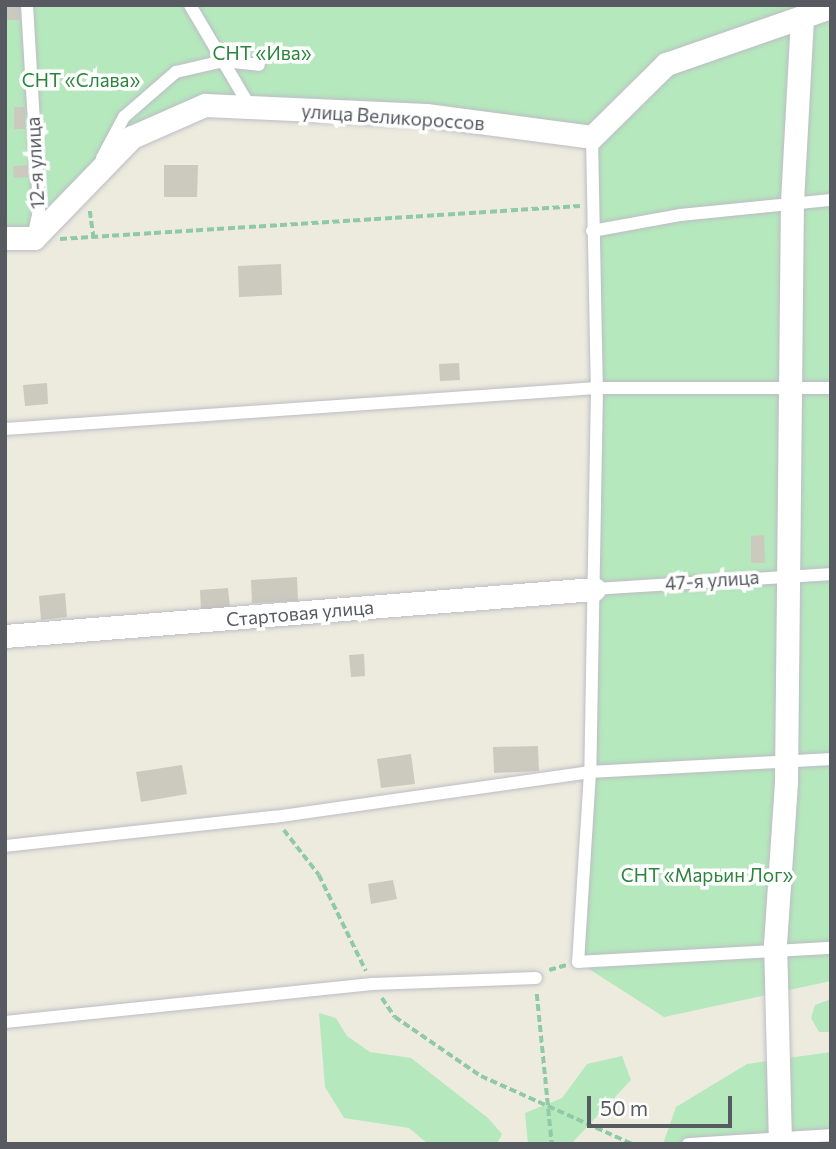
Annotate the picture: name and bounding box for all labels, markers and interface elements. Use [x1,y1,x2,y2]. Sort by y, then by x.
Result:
park label: СНТ «Ива» [213,42,311,64]
park label: СНТ «Слава» [22,69,140,91]
street label: улица Великороссов [301,99,485,135]
street label: 12-я улица [21,116,49,210]
street label: 47-я улица [664,565,760,595]
street label: Стартовая улица [225,595,375,631]
park label: СНТ «Марьин Лог» [621,864,793,886]
scale bar [591,1082,736,1126]
text: 50 m [600,1095,648,1120]

